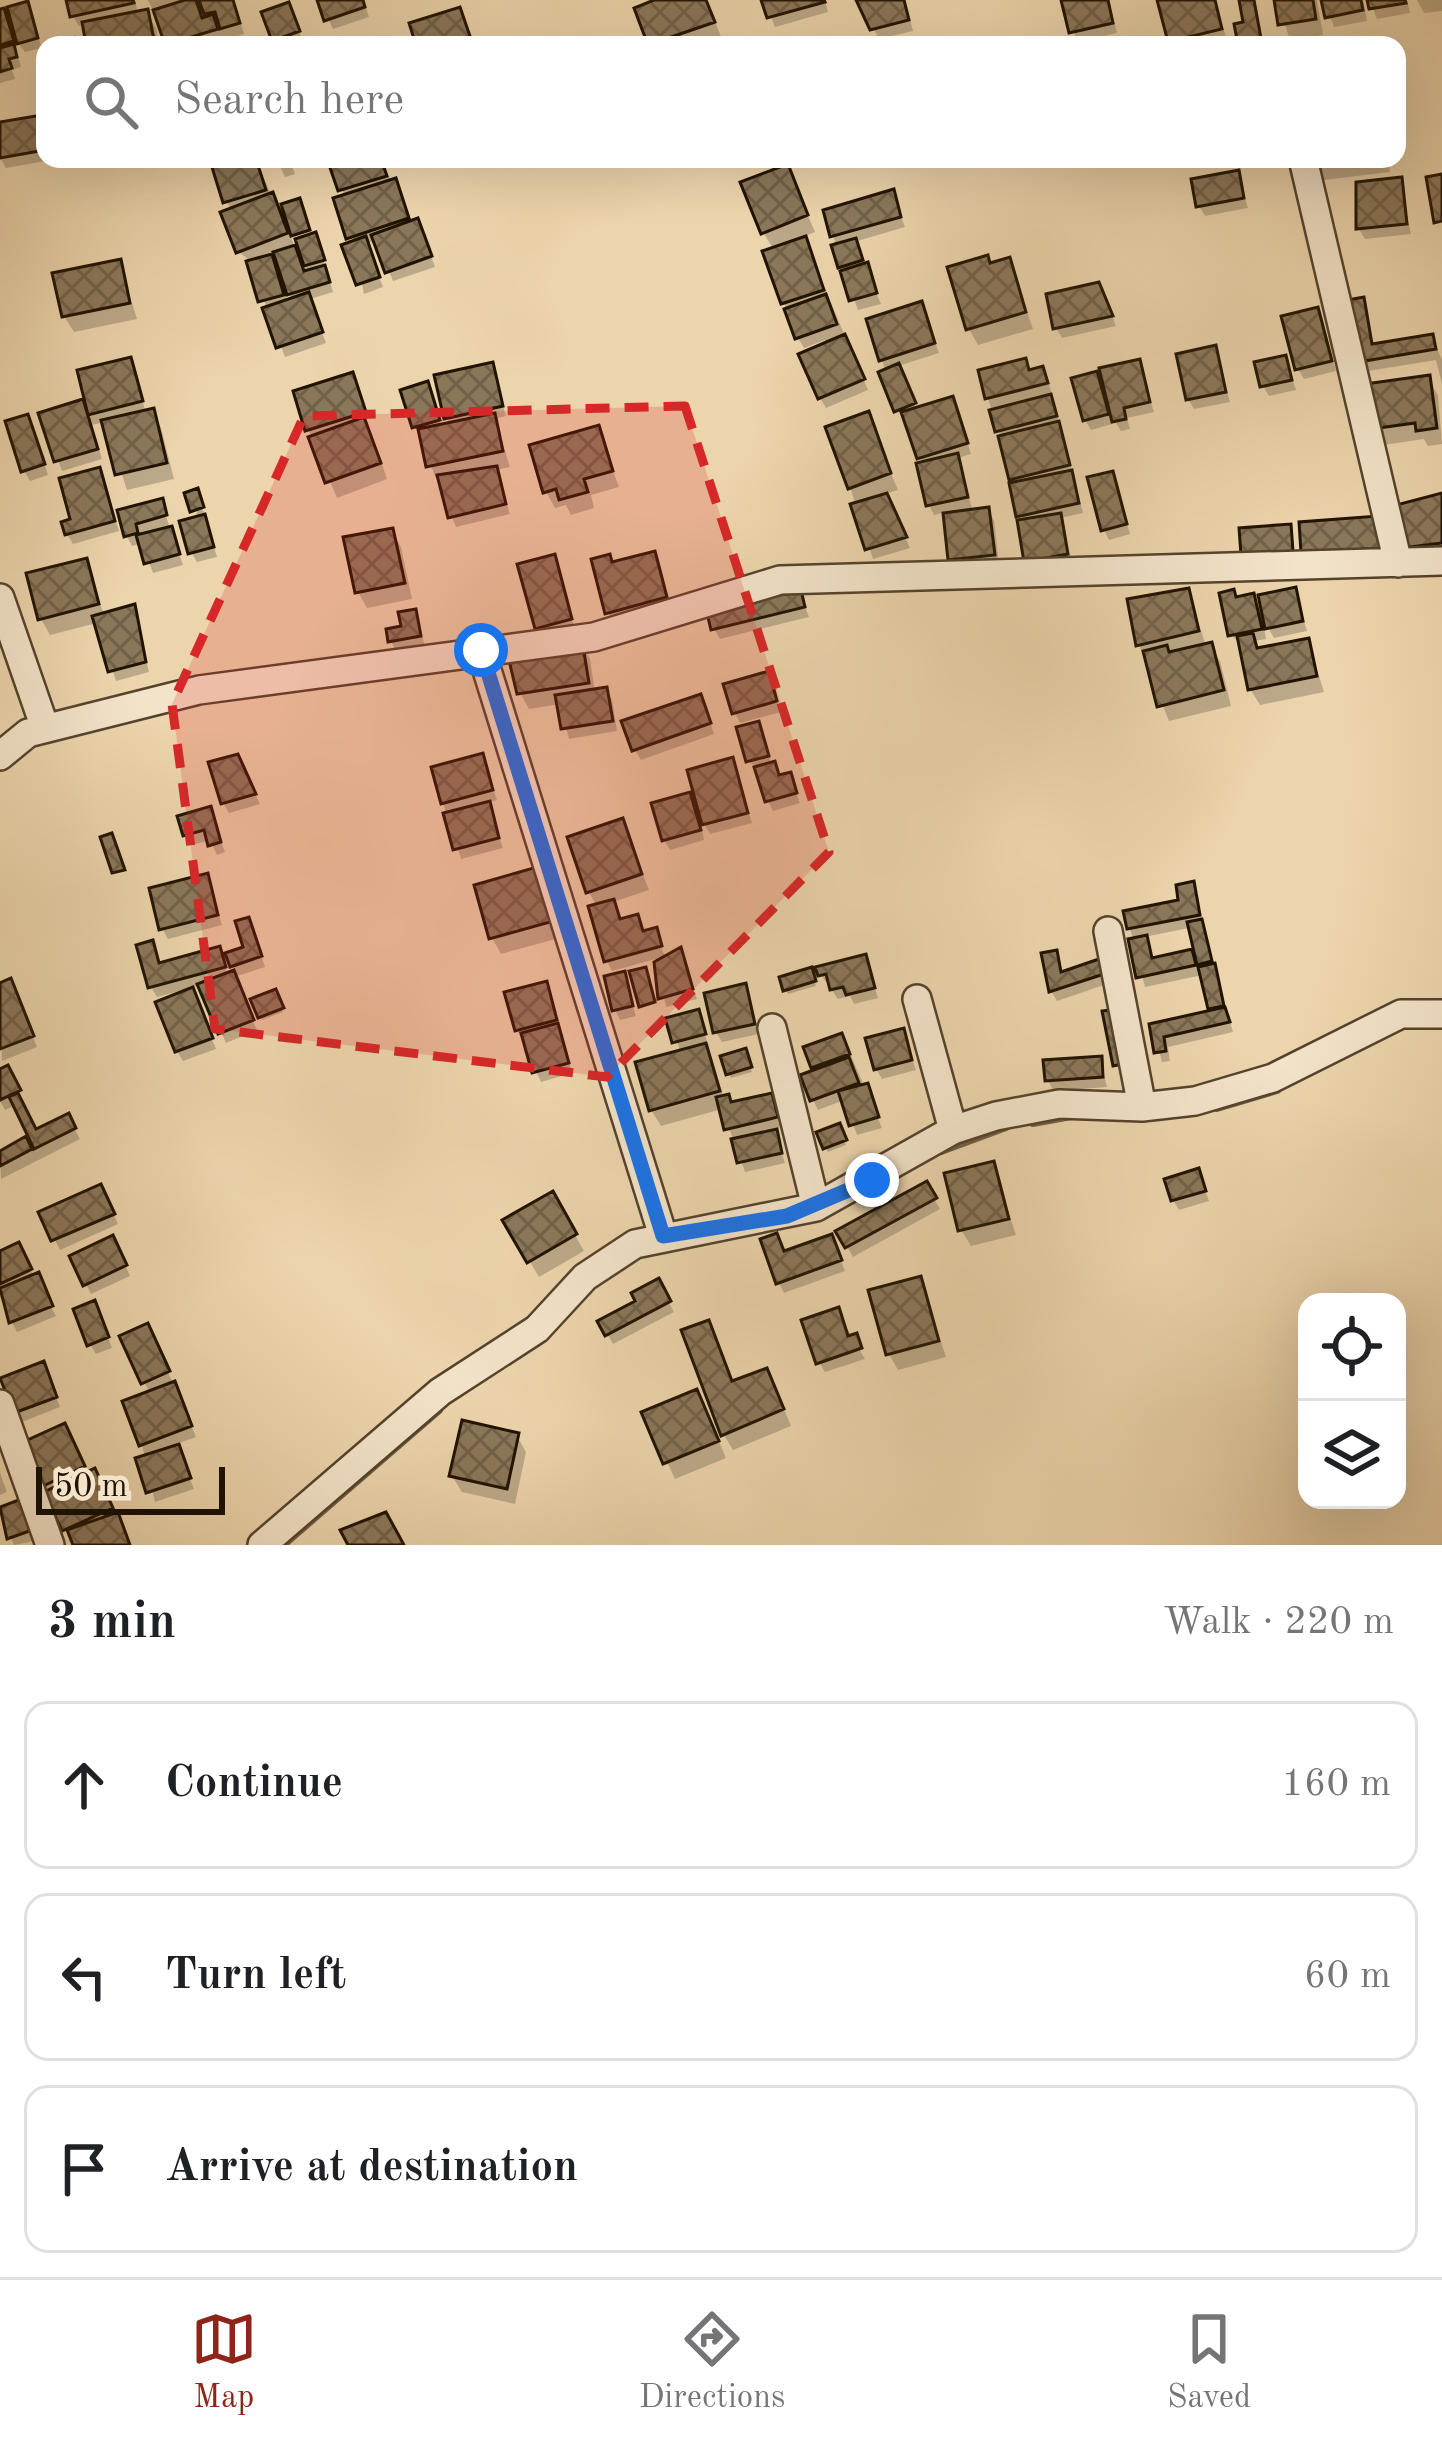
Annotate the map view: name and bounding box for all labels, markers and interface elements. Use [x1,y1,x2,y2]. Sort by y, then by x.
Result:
search box [36,36,1406,168]
icon: search [78,69,144,135]
text: Search here [174,79,404,124]
route start [454,623,508,677]
route end [845,1153,899,1207]
map controls [1298,1293,1406,1509]
button: locate [1298,1293,1406,1401]
button: layers [1298,1401,1406,1509]
scale bar [36,1461,225,1514]
text: 50 m [54,1471,128,1504]
text: 3 min [48,1598,176,1649]
text: Walk · 220 m [1163,1603,1394,1642]
icon: ahead [51,1752,117,1818]
text: Continue [165,1762,343,1807]
text: 160 m [1281,1765,1391,1804]
icon: left [51,1944,117,2010]
text: Turn left [165,1954,346,1999]
text: 60 m [1304,1957,1391,1996]
icon: arrive [51,2136,117,2202]
text: Arrive at destination [165,2146,578,2191]
tab: Map [191,2306,257,2419]
tab: Directions [639,2306,785,2419]
tab: Saved [1167,2306,1251,2419]

